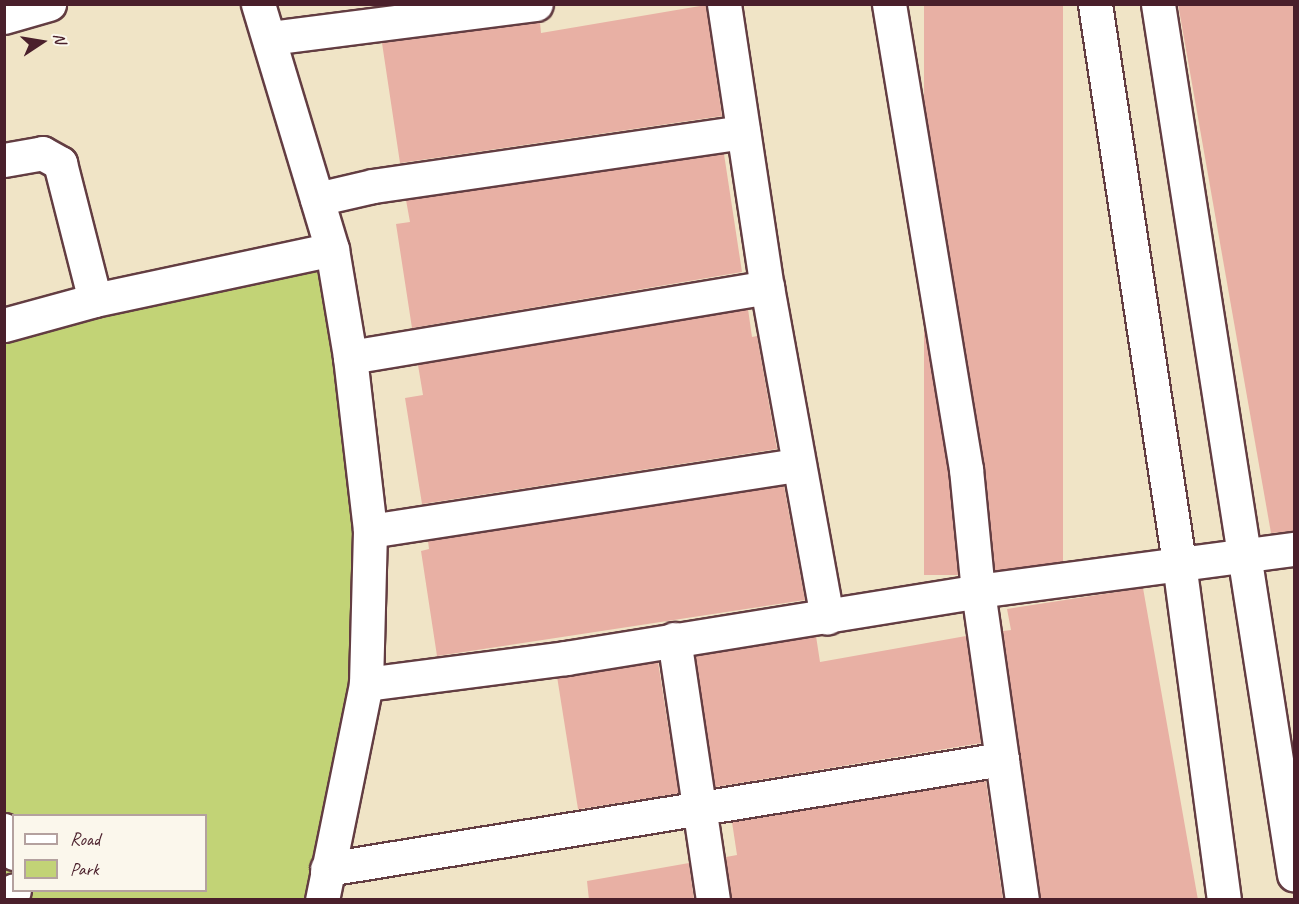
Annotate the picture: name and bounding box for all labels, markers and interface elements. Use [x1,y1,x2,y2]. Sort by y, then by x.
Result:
north arrow [12,12,72,72]
text: N [49,31,70,45]
legend [12,814,207,892]
text: Road [70,828,100,850]
text: Park [70,858,99,880]

